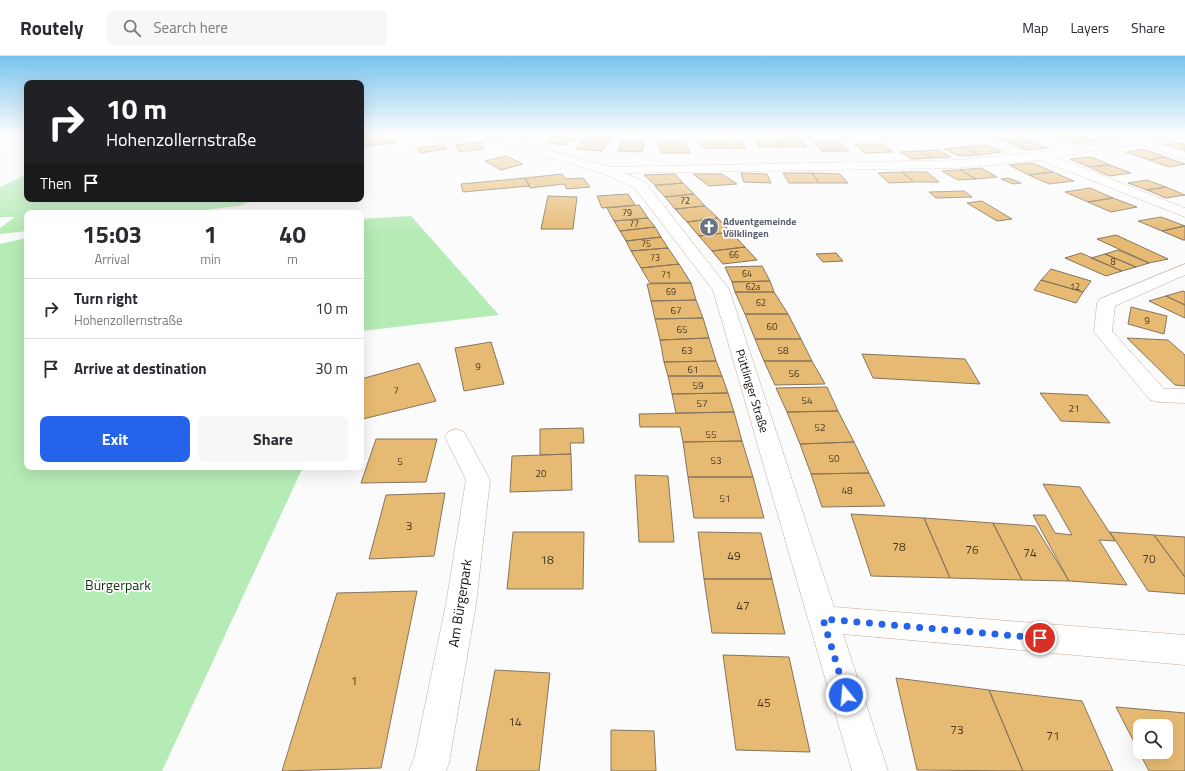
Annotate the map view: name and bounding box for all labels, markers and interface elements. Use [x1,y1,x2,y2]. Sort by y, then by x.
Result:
search box [107,10,387,46]
text: Routely [20,13,83,42]
text: Search here [153,16,228,39]
icon: search [121,17,143,39]
text: Map [1022,17,1048,38]
text: Layers [1070,17,1109,38]
text: Share [1131,17,1165,38]
text: 10 m [106,87,167,130]
icon: right [40,96,92,148]
text: Hohenzollernstraße [106,126,256,153]
text: Then [40,172,72,195]
icon: arrive [80,172,102,194]
house number: 72 [680,194,690,207]
house number: 79 [622,206,632,219]
place label: Adventgemeinde Völklingen [723,214,796,241]
text: 15:03 [82,216,142,252]
text: 1 [204,216,217,252]
text: 40 [279,216,306,252]
church icon: Adventgemeinde Völklingen [698,216,720,238]
house number: 77 [629,217,639,230]
house number: 75 [641,237,651,250]
house number: 66 [729,248,739,261]
text: Arrival [94,249,130,269]
text: min [200,249,221,269]
text: m [287,249,298,269]
house number: 73 [650,251,660,264]
house number: 8 [1110,255,1116,268]
house number: 64 [742,267,752,280]
house number: 71 [661,268,671,281]
house number: 62a [746,280,761,293]
house number: 12 [1070,280,1080,293]
house number: 69 [666,285,676,298]
text: Turn right [74,287,138,310]
house number: 62 [756,296,766,309]
text: 10 m [315,297,348,320]
icon: right [40,298,62,320]
house number: 67 [670,303,682,318]
text: Hohenzollernstraße [74,310,183,330]
house number: 9 [1144,313,1150,328]
house number: 60 [766,319,778,334]
house number: 65 [676,322,688,337]
house number: 63 [681,343,693,358]
house number: 58 [777,343,789,358]
street label: Püttlinger Straße [731,347,774,435]
text: Arrive at destination [74,357,207,380]
text: 30 m [315,357,348,380]
icon: arrive [40,358,62,380]
house number: 9 [475,359,481,374]
house number: 61 [687,362,699,377]
house number: 56 [788,366,800,381]
house number: 59 [692,378,704,393]
house number: 7 [393,383,399,398]
house number: 54 [801,393,813,408]
house number: 57 [696,396,708,411]
house number: 21 [1068,401,1080,416]
button: Exit [40,416,190,462]
button: Share [198,416,348,462]
house number: 52 [814,420,826,435]
house number: 55 [705,427,717,442]
house number: 50 [828,451,840,466]
house number: 53 [710,453,722,468]
house number: 5 [397,454,403,469]
house number: 20 [535,466,547,481]
house number: 48 [841,483,853,498]
house number: 51 [719,491,731,506]
house number: 3 [406,516,412,535]
house number: 78 [892,537,906,556]
house number: 76 [965,540,979,559]
house number: 74 [1023,543,1037,562]
house number: 49 [727,546,741,565]
house number: 70 [1142,549,1156,568]
house number: 18 [540,550,554,569]
street label: Am Bürgerpark [442,557,477,649]
park label: Bürgerpark [85,574,151,595]
house number: 47 [736,596,750,615]
pin [1023,621,1057,655]
icon: arrive [1029,627,1051,649]
house number: 1 [351,671,357,690]
position arrow [825,674,867,716]
house number: 45 [757,693,771,712]
house number: 14 [508,712,522,731]
map controls [1133,719,1173,759]
button: search [1133,719,1173,759]
house number: 73 [950,720,964,739]
house number: 71 [1046,726,1060,745]

